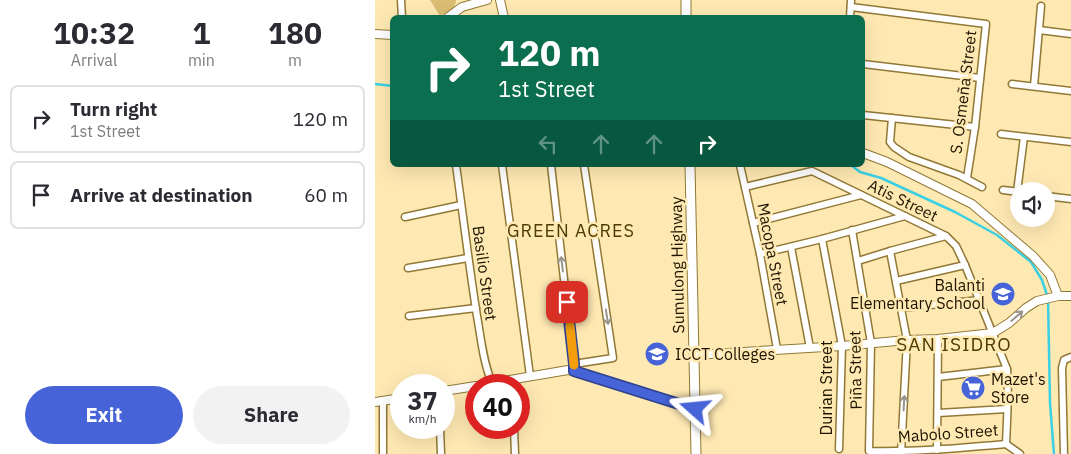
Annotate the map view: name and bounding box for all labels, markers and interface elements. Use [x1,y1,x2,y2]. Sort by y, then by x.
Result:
text: 10:32 [53,13,135,52]
text: 1 [192,13,210,52]
text: 180 [268,13,322,52]
street label: S. Osmeña Street [945,29,981,155]
text: 120 m [498,30,601,76]
icon: right [415,35,480,100]
text: Arrival [71,50,117,70]
text: min [188,50,215,70]
text: m [288,50,302,70]
text: 1st Street [498,74,595,103]
text: Turn right [70,97,157,121]
icon: right [27,105,55,133]
text: 120 m [293,107,348,131]
text: 1st Street [70,121,141,141]
icon: left [534,130,562,158]
icon: ahead [587,130,615,158]
icon: ahead [640,130,668,158]
icon: right [693,130,721,158]
street label: Atis Street [865,175,941,225]
icon: arrive [27,181,55,209]
map controls [1010,182,1055,227]
button: sound [1010,182,1055,227]
text: Arrive at destination [70,183,253,207]
text: 60 m [304,183,348,207]
street label: Sumulong Highway [666,196,688,334]
street label: Macopa Street [753,201,793,307]
district label: GREEN ACRES [507,219,635,242]
street label: Basilio Street [468,224,502,322]
one-way arrow [557,256,567,272]
place label: Balanti Elementary School [850,275,985,313]
pin [546,281,588,323]
school or university icon: Balanti Elementary School [990,281,1016,307]
icon: arrive [553,288,581,316]
one-way arrow [603,309,613,325]
one-way arrow [1010,311,1023,322]
street label: Piña Street [844,330,866,410]
district label: SAN ISIDRO [896,332,1012,356]
school or university icon: ICCT Colleges [644,341,670,367]
street label: Durian Street [816,341,836,436]
place label: ICCT Colleges [675,344,775,364]
place label: Mazet's Store [991,369,1046,407]
speed limit sign: 40 [465,374,530,439]
supermarket icon: Mazet's Store [960,375,986,401]
position arrow [668,382,720,434]
text: 37 [407,384,438,417]
button: Exit [25,386,183,444]
button: Share [193,386,350,444]
one-way arrow [899,395,908,411]
text: km/h [408,411,437,426]
street label: Mabolo Street [897,420,999,446]

